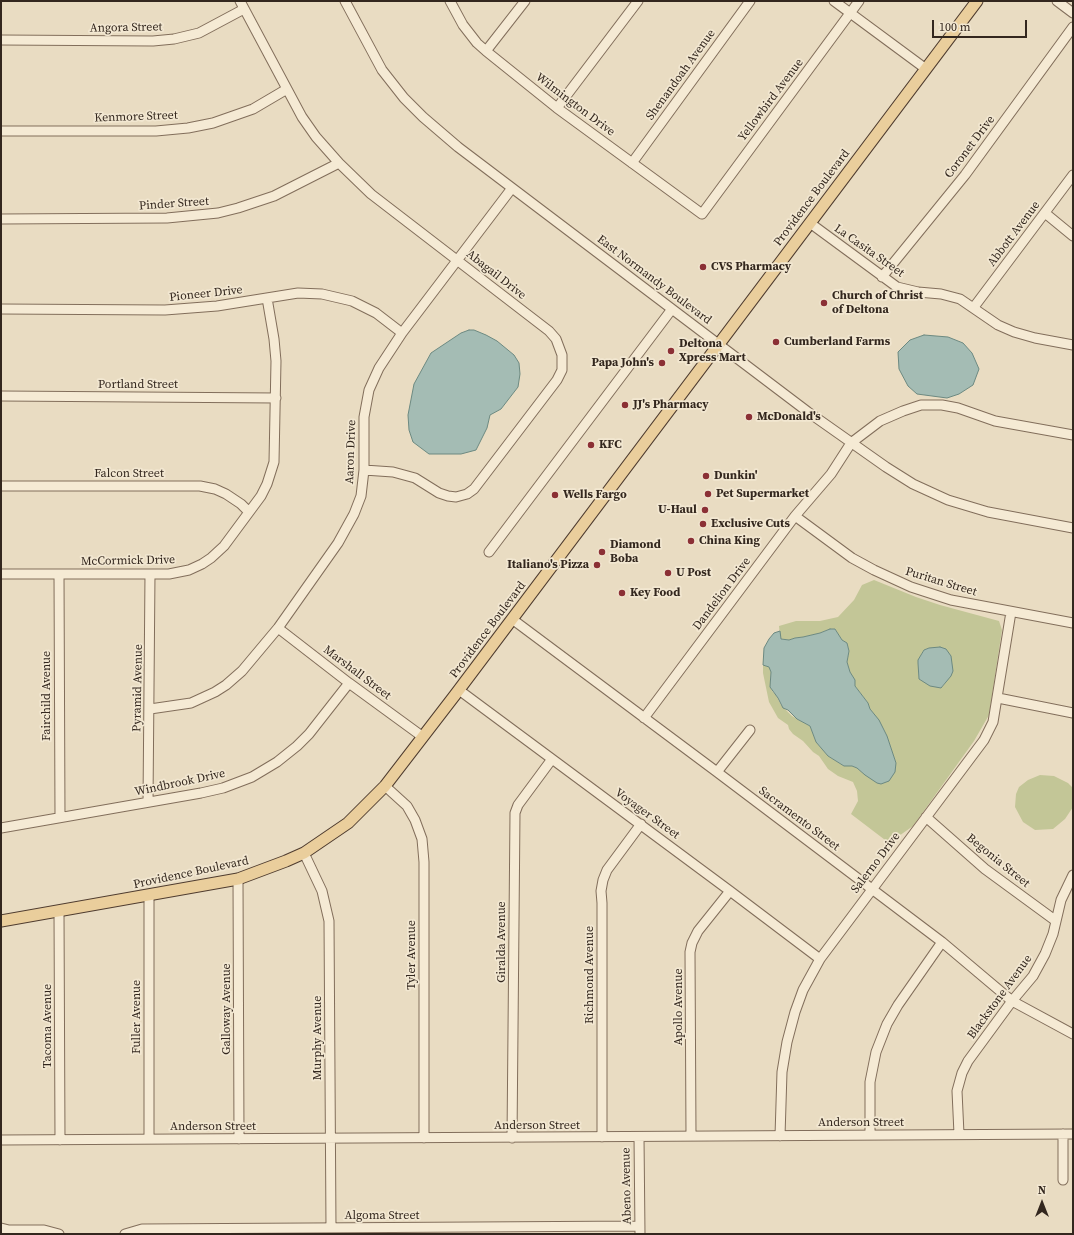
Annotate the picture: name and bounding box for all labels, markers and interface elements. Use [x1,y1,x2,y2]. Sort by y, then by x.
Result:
scale bar [934,12,1029,38]
text: 100 m [939,19,971,35]
street label: Angora Street [89,20,163,36]
street label: Shenandoah Avenue [643,27,719,123]
street label: Yellowbird Avenue [735,56,807,144]
street label: Wilmington Drive [532,70,618,140]
street label: Kenmore Street [94,108,178,126]
street label: Coronet Drive [942,113,998,181]
street label: Providence Boulevard [771,147,853,249]
street label: Pinder Street [139,194,209,214]
street label: Abbott Avenue [985,198,1043,270]
street label: La Casita Street [831,221,907,281]
street label: East Normandy Boulevard [594,232,714,328]
street label: Abagail Drive [463,247,529,303]
place label: CVS Pharmacy [711,260,791,274]
marker: CVS Pharmacy [698,262,708,272]
street label: Pioneer Drive [169,283,243,305]
place label: Church of Christ of Deltona [832,289,923,317]
marker: Church of Christ of Deltona [819,298,829,308]
place label: Cumberland Farms [784,335,890,349]
place label: Deltona Xpress Mart [679,337,746,365]
marker: Cumberland Farms [771,337,781,347]
marker: Deltona Xpress Mart [666,346,676,356]
place label: Papa John's [591,356,654,370]
marker: Papa John's [657,358,667,368]
street label: Portland Street [98,378,178,392]
place label: JJ's Pharmacy [633,398,709,412]
marker: JJ's Pharmacy [620,400,630,410]
place label: McDonald's [757,410,821,424]
marker: McDonald's [744,412,754,422]
street label: Aaron Drive [343,420,359,484]
place label: KFC [599,438,622,452]
marker: KFC [586,440,596,450]
street label: Falcon Street [94,467,164,481]
place label: Dunkin' [714,469,758,483]
marker: Dunkin' [701,471,711,481]
place label: Pet Supermarket [716,487,809,501]
place label: Wells Fargo [563,488,627,502]
marker: Pet Supermarket [703,489,713,499]
marker: Wells Fargo [550,490,560,500]
place label: U-Haul [658,503,697,517]
marker: U-Haul [700,505,710,515]
place label: Exclusive Cuts [711,517,790,531]
marker: Exclusive Cuts [698,519,708,529]
place label: China King [699,534,760,548]
marker: China King [686,536,696,546]
place label: Diamond Boba [610,538,661,566]
marker: Diamond Boba [597,547,607,557]
street label: McCormick Drive [81,553,175,569]
street label: Dandelion Drive [690,555,754,633]
place label: Italiano's Pizza [507,558,589,572]
marker: Italiano's Pizza [592,560,602,570]
street label: Puritan Street [904,564,978,600]
place label: U Post [676,566,711,580]
marker: U Post [663,568,673,578]
street label: Providence Boulevard [447,579,529,681]
place label: Key Food [630,586,680,600]
marker: Key Food [617,588,627,598]
street label: Marshall Street [320,643,394,703]
street label: Pyramid Avenue [130,644,146,732]
street label: Fairchild Avenue [40,651,54,741]
street label: Windbrook Drive [133,766,227,800]
street label: Sacramento Street [756,784,842,854]
street label: Voyager Street [612,786,682,842]
street label: Salerno Drive [848,830,904,896]
street label: Begonia Street [964,831,1032,891]
street label: Providence Boulevard [132,854,250,892]
street label: Giralda Avenue [495,901,509,983]
street label: Tyler Avenue [405,920,419,990]
street label: Richmond Avenue [583,926,597,1024]
street label: Blackstone Avenue [965,952,1035,1042]
street label: Galloway Avenue [220,963,234,1055]
street label: Apollo Avenue [672,968,686,1046]
street label: Fuller Avenue [130,980,144,1054]
street label: Tacoma Avenue [41,984,55,1068]
street label: Murphy Avenue [311,996,325,1080]
street label: Anderson Street [818,1116,904,1130]
street label: Anderson Street [494,1119,580,1133]
street label: Anderson Street [170,1120,256,1134]
street label: Abeno Avenue [619,1147,635,1225]
north arrow [1022,1183,1062,1223]
text: N [1038,1183,1046,1198]
street label: Algoma Street [345,1209,419,1223]

